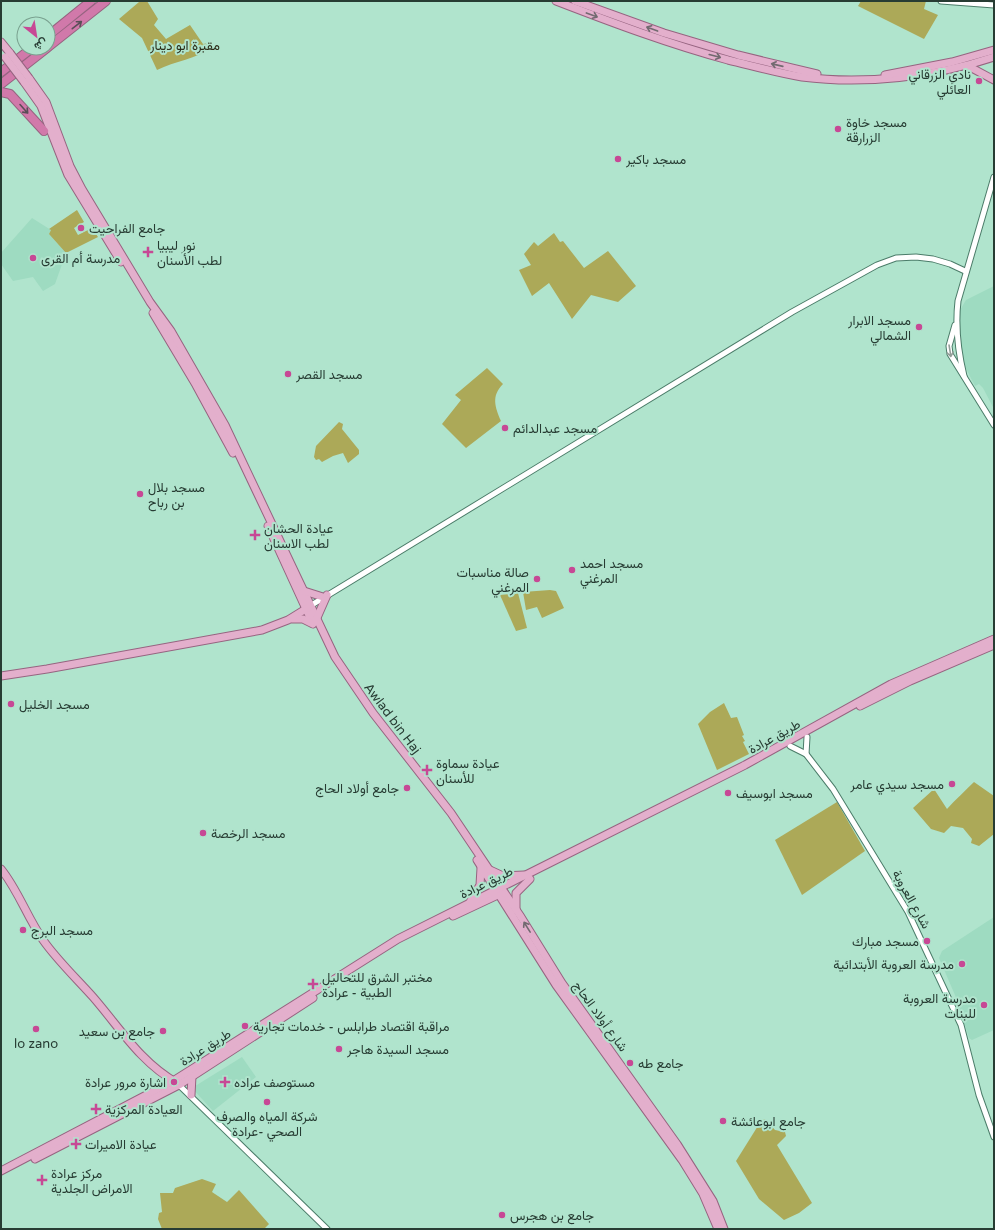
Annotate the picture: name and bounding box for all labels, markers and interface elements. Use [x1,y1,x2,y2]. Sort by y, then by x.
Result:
one-way arrow [586,12,599,19]
north arrow [16,16,56,56]
one-way arrow [72,20,83,29]
one-way arrow [647,24,659,32]
text: ش [32,35,50,53]
park label: مقبرة ابو دينار [149,38,220,54]
one-way arrow [709,53,722,60]
one-way arrow [771,61,784,69]
place label: نادي الزرقاني العائلي [908,67,971,100]
marker: نادي الزرقاني العائلي [974,76,984,86]
one-way arrow [19,104,29,114]
place label: مسجد خاوة الزرارقة [846,115,907,146]
marker: مسجد خاوة الزرارقة [833,124,843,134]
place label: مسجد باكير [625,152,686,168]
marker: مسجد باكير [613,154,623,164]
place label: جامع الفراحيت [89,221,165,238]
marker: جامع الفراحيت [76,223,86,233]
place label: نور ليبيا لطب الأسنان [157,238,222,269]
marker: نور ليبيا لطب الأسنان [142,246,154,258]
place label: مدرسة أم القرى [41,251,120,267]
marker: مدرسة أم القرى [28,253,38,263]
place label: مسجد الابرار الشمالي [847,313,911,346]
marker: مسجد الابرار الشمالي [914,322,924,332]
one-way arrow [946,344,954,357]
place label: مسجد القصر [295,367,363,383]
marker: مسجد القصر [283,369,293,379]
place label: مسجد عبدالدائم [513,421,597,437]
marker: مسجد عبدالدائم [500,423,510,433]
place label: مسجد بلال بن رباح [148,480,205,512]
marker: مسجد بلال بن رباح [135,489,145,499]
place label: عيادة الحشان لطب الاسنان [264,521,334,552]
marker: عيادة الحشان لطب الاسنان [249,529,261,541]
place label: مسجد احمد المرغني [580,556,643,589]
place label: صالة مناسبات المرغني [457,565,529,598]
marker: مسجد احمد المرغني [567,565,577,575]
marker: صالة مناسبات المرغني [532,574,542,584]
street label: Awlad bin Haj [360,680,424,757]
place label: مسجد الخليل [19,697,90,713]
marker: مسجد الخليل [6,699,16,709]
street label: طريق عرادة [746,716,803,758]
place label: عيادة سماوة للأسنان [436,756,500,787]
marker: عيادة سماوة للأسنان [421,764,433,776]
place label: مسجد سيدي عامر [849,777,944,795]
marker: مسجد سيدي عامر [947,779,957,789]
place label: جامع أولاد الحاج [315,781,399,798]
marker: جامع أولاد الحاج [402,783,412,793]
place label: مسجد ابوسيف [736,786,813,802]
marker: مسجد ابوسيف [723,788,733,798]
place label: مسجد الرخصة [211,826,286,842]
marker: مسجد الرخصة [198,828,208,838]
street label: طريق عرادة [457,863,516,903]
street label: شارع العروبة [888,867,934,932]
one-way arrow [523,921,531,933]
place label: مسجد البرج [31,923,93,940]
marker: مسجد البرج [18,925,28,935]
place label: مسجد مبارك [852,934,919,950]
marker: مسجد مبارك [922,936,932,946]
place label: مدرسة العروبة الأبتدائية [833,957,954,973]
marker: مدرسة العروبة الأبتدائية [957,959,967,969]
place label: مختبر الشرق للتحاليل الطبية - عرادة [322,970,433,1001]
marker: مختبر الشرق للتحاليل الطبية - عرادة [307,978,319,990]
street label: شارع أولاد الحاج [569,978,631,1055]
place label: مدرسة العروبة للبنات [903,991,976,1022]
marker: مدرسة العروبة للبنات [979,1000,989,1010]
place label: مراقبة اقتصاد طرابلس - خدمات تجارية [253,1019,449,1035]
marker: مراقبة اقتصاد طرابلس - خدمات تجارية [240,1021,250,1031]
marker: lo zano [31,1024,41,1034]
place label: جامع بن سعيد [79,1024,155,1041]
marker: جامع بن سعيد [158,1026,168,1036]
street label: طريق عرادة [177,1026,234,1070]
place label: lo zano [14,1036,58,1052]
place label: مسجد السيدة هاجر [346,1042,449,1058]
marker: مسجد السيدة هاجر [334,1044,344,1054]
place label: جامع طه [638,1056,684,1073]
marker: جامع طه [625,1058,635,1068]
place label: اشارة مرور عرادة [85,1075,166,1091]
place label: مستوصف عراده [234,1075,315,1091]
marker: مستوصف عراده [219,1076,231,1088]
marker: اشارة مرور عرادة [169,1077,179,1087]
marker: شركة المياه والصرف الصحي -عرادة [262,1097,272,1107]
place label: العيادة المركزية [105,1102,183,1118]
marker: العيادة المركزية [90,1103,102,1115]
place label: شركة المياه والصرف الصحي -عرادة [217,1109,317,1142]
place label: جامع ابوعائشة [731,1114,806,1131]
marker: جامع ابوعائشة [718,1116,728,1126]
place label: عيادة الاميرات [85,1137,157,1153]
marker: عيادة الاميرات [70,1138,82,1150]
place label: مركز عرادة الامراض الجلدية [51,1166,133,1197]
marker: مركز عرادة الامراض الجلدية [36,1174,48,1186]
place label: جامع بن هجرس [510,1208,594,1225]
marker: جامع بن هجرس [497,1210,507,1220]

